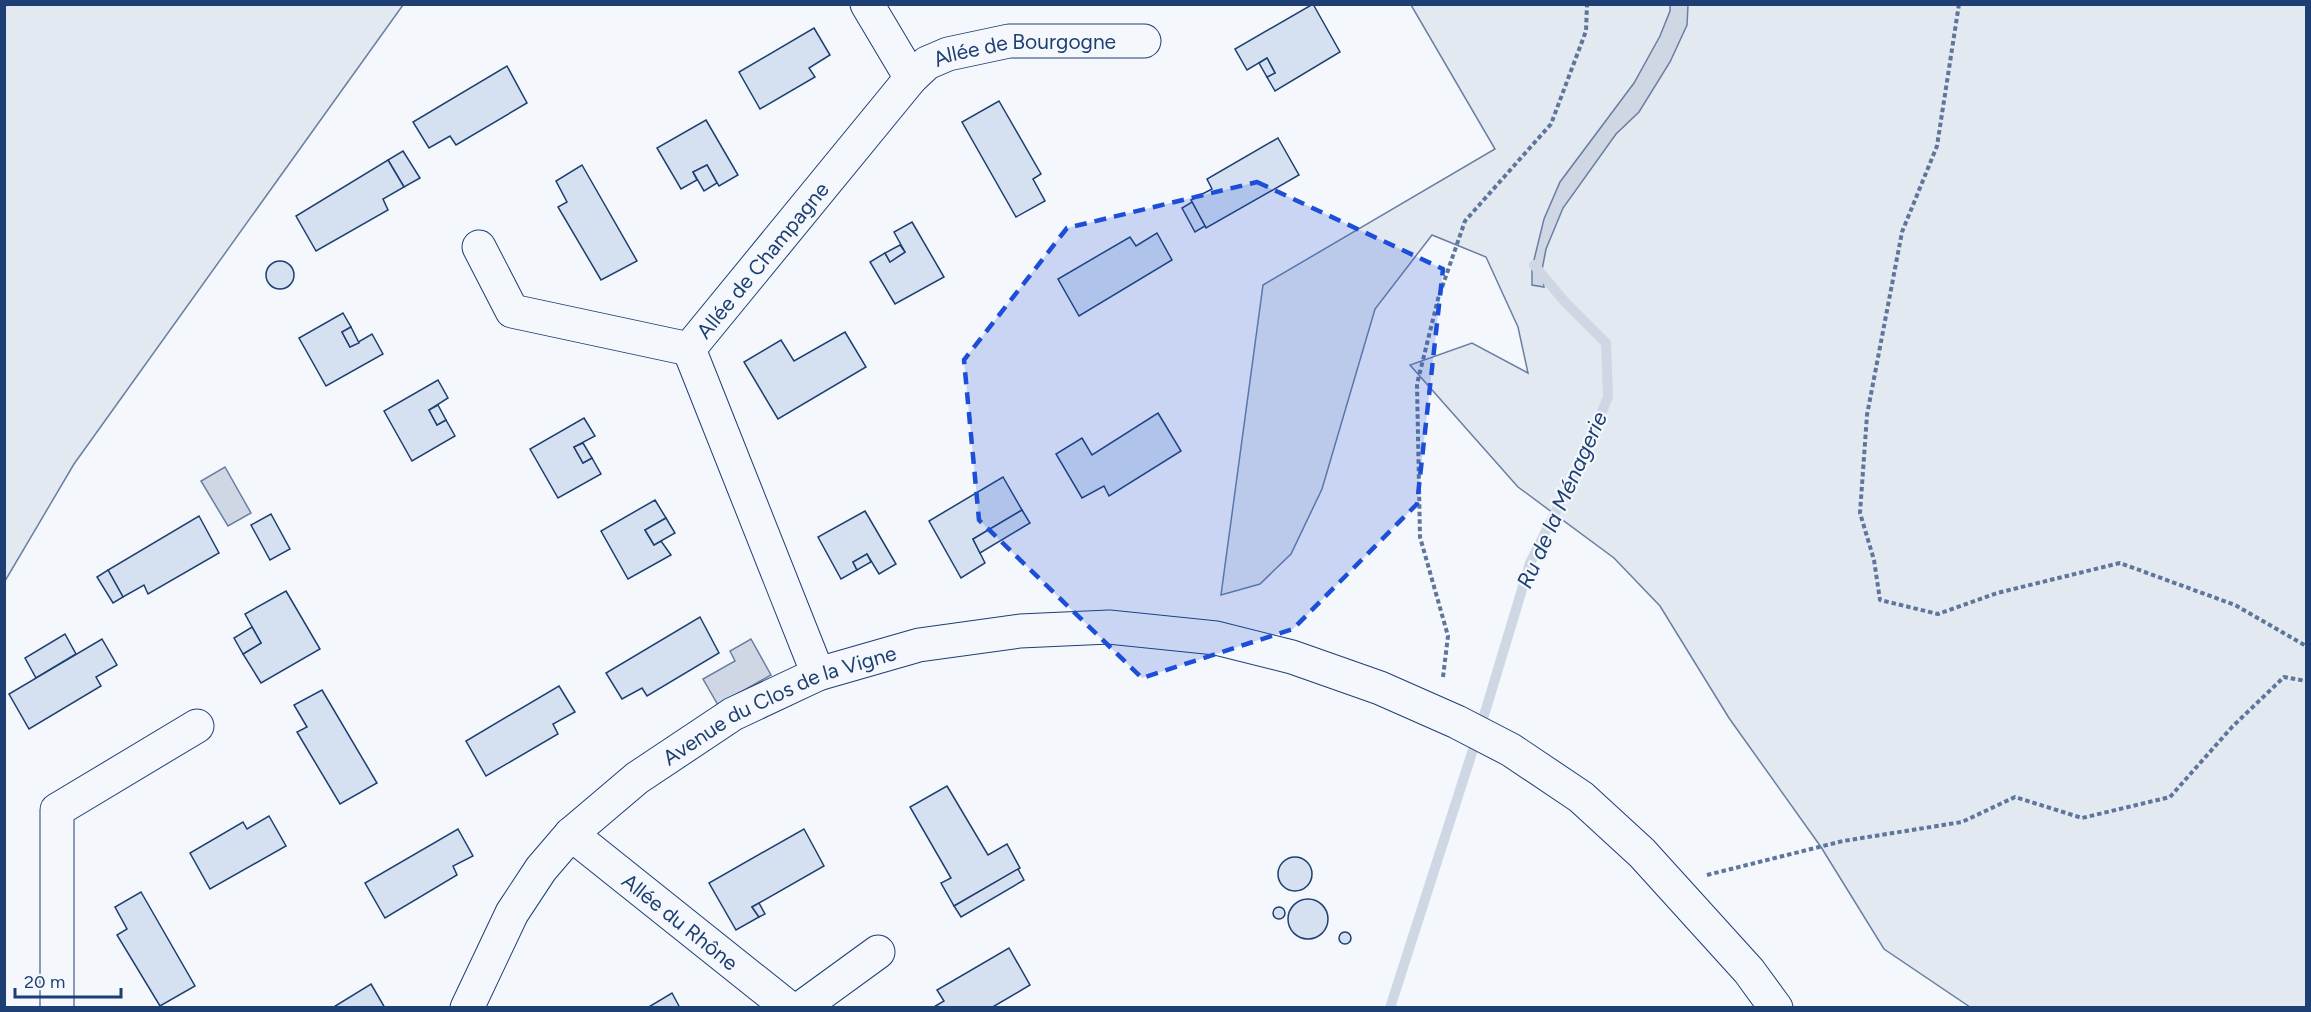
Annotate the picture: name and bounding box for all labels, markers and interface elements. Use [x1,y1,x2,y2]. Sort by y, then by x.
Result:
street label: Allée de Bourgogne [929,29,1116,71]
street label: Allée de Champagne [691,177,833,343]
water label: Ru de la Ménagerie [1511,407,1613,593]
street label: Avenue du Clos de la Vigne [658,640,899,770]
street label: Allée du Rhône [617,868,743,975]
scale bar [15,961,122,999]
text: 20 m [24,971,65,993]

